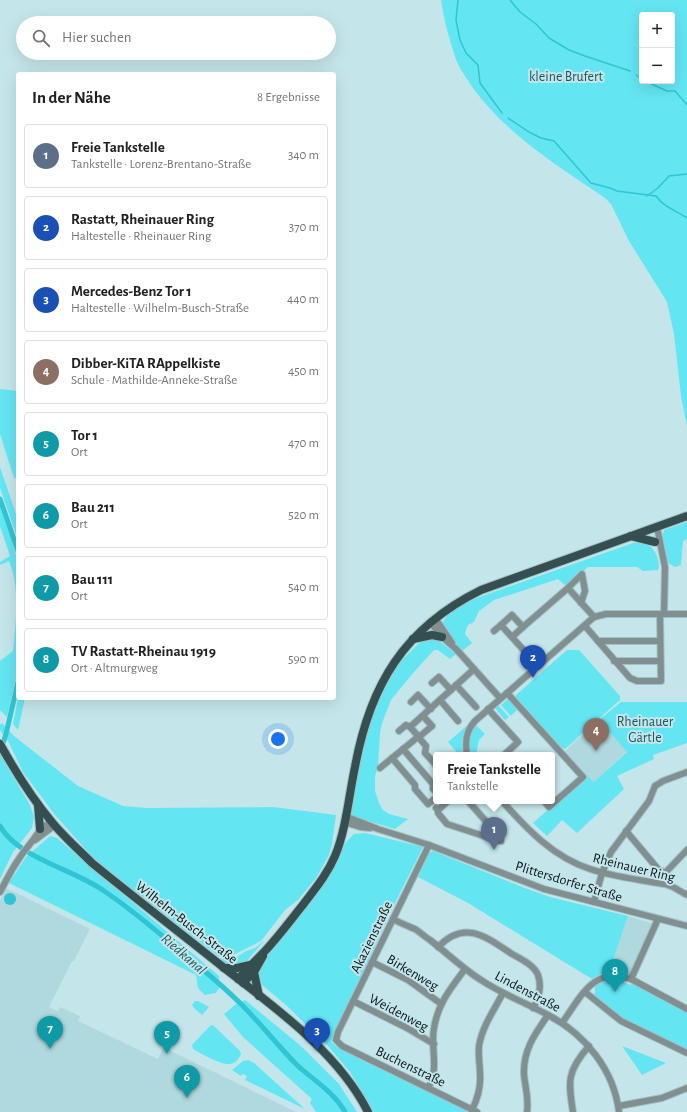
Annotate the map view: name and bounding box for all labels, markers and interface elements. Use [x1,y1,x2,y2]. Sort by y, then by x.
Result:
map controls [639,12,675,84]
button: + [639,12,675,48]
search box [16,16,336,60]
icon: search [30,27,52,49]
text: Hier suchen [62,30,132,45]
button: − [639,48,675,84]
park label: kleine Brufert [529,70,604,84]
text: In der Nähe [32,89,111,106]
text: 8 Ergebnisse [257,91,320,104]
text: Freie Tankstelle [71,140,165,155]
text: 1 [44,149,48,162]
text: 340 m [288,149,319,162]
text: Tankstelle · Lorenz-Brentano-Straße [71,158,251,171]
text: Rastatt, Rheinauer Ring [71,212,214,227]
text: 2 [43,221,49,234]
text: 370 m [289,221,319,234]
text: Haltestelle · Rheinauer Ring [71,230,211,243]
text: Mercedes-Benz Tor 1 [71,284,192,299]
text: 3 [43,293,49,306]
text: 440 m [287,293,319,306]
text: Haltestelle · Wilhelm-Busch-Straße [71,302,249,315]
text: Dibber-KiTA RAppelkiste [71,356,220,371]
text: 4 [43,365,49,378]
text: 450 m [288,365,319,378]
text: Schule · Mathilde-Anneke-Straße [71,374,237,387]
text: Tor 1 [71,428,98,443]
text: 5 [43,437,49,450]
text: 470 m [288,437,319,450]
text: Ort [71,446,88,459]
text: Bau 211 [71,500,115,515]
text: 6 [43,509,49,522]
text: 520 m [288,509,319,522]
text: Ort [71,518,88,531]
text: Bau 111 [71,572,113,587]
text: 7 [43,581,49,594]
text: 540 m [288,581,319,594]
text: Ort [71,590,88,603]
text: TV Rastatt-Rheinau 1919 [71,644,216,659]
pin: 2 [520,645,546,678]
text: 8 [43,653,49,666]
text: 590 m [288,653,319,666]
text: Ort · Altmurgweg [71,662,158,675]
park label: Rheinauer Gärtle [617,715,674,745]
pin: 4 [583,718,609,751]
your location [268,729,288,749]
popup [433,752,555,804]
text: Freie Tankstelle [447,762,541,777]
text: Tankstelle [447,780,498,793]
pin: 1 [481,817,507,850]
street label: Rheinauer Ring [591,851,676,885]
street label: Plittersdorfer Straße [514,859,624,905]
street label: Wilhelm-Busch-Straße [133,879,240,967]
street label: Akazienstraße [348,899,395,976]
water label: Riedkanal [158,931,209,978]
street label: Birkenweg [384,952,441,994]
pin: 8 [602,959,628,992]
street label: Lindenstraße [492,969,563,1015]
street label: Weidenweg [367,991,431,1034]
pin: 7 [37,1016,63,1049]
pin: 3 [304,1018,330,1051]
pin: 5 [154,1021,180,1054]
street label: Buchenstraße [373,1044,448,1090]
pin: 6 [174,1065,200,1098]

